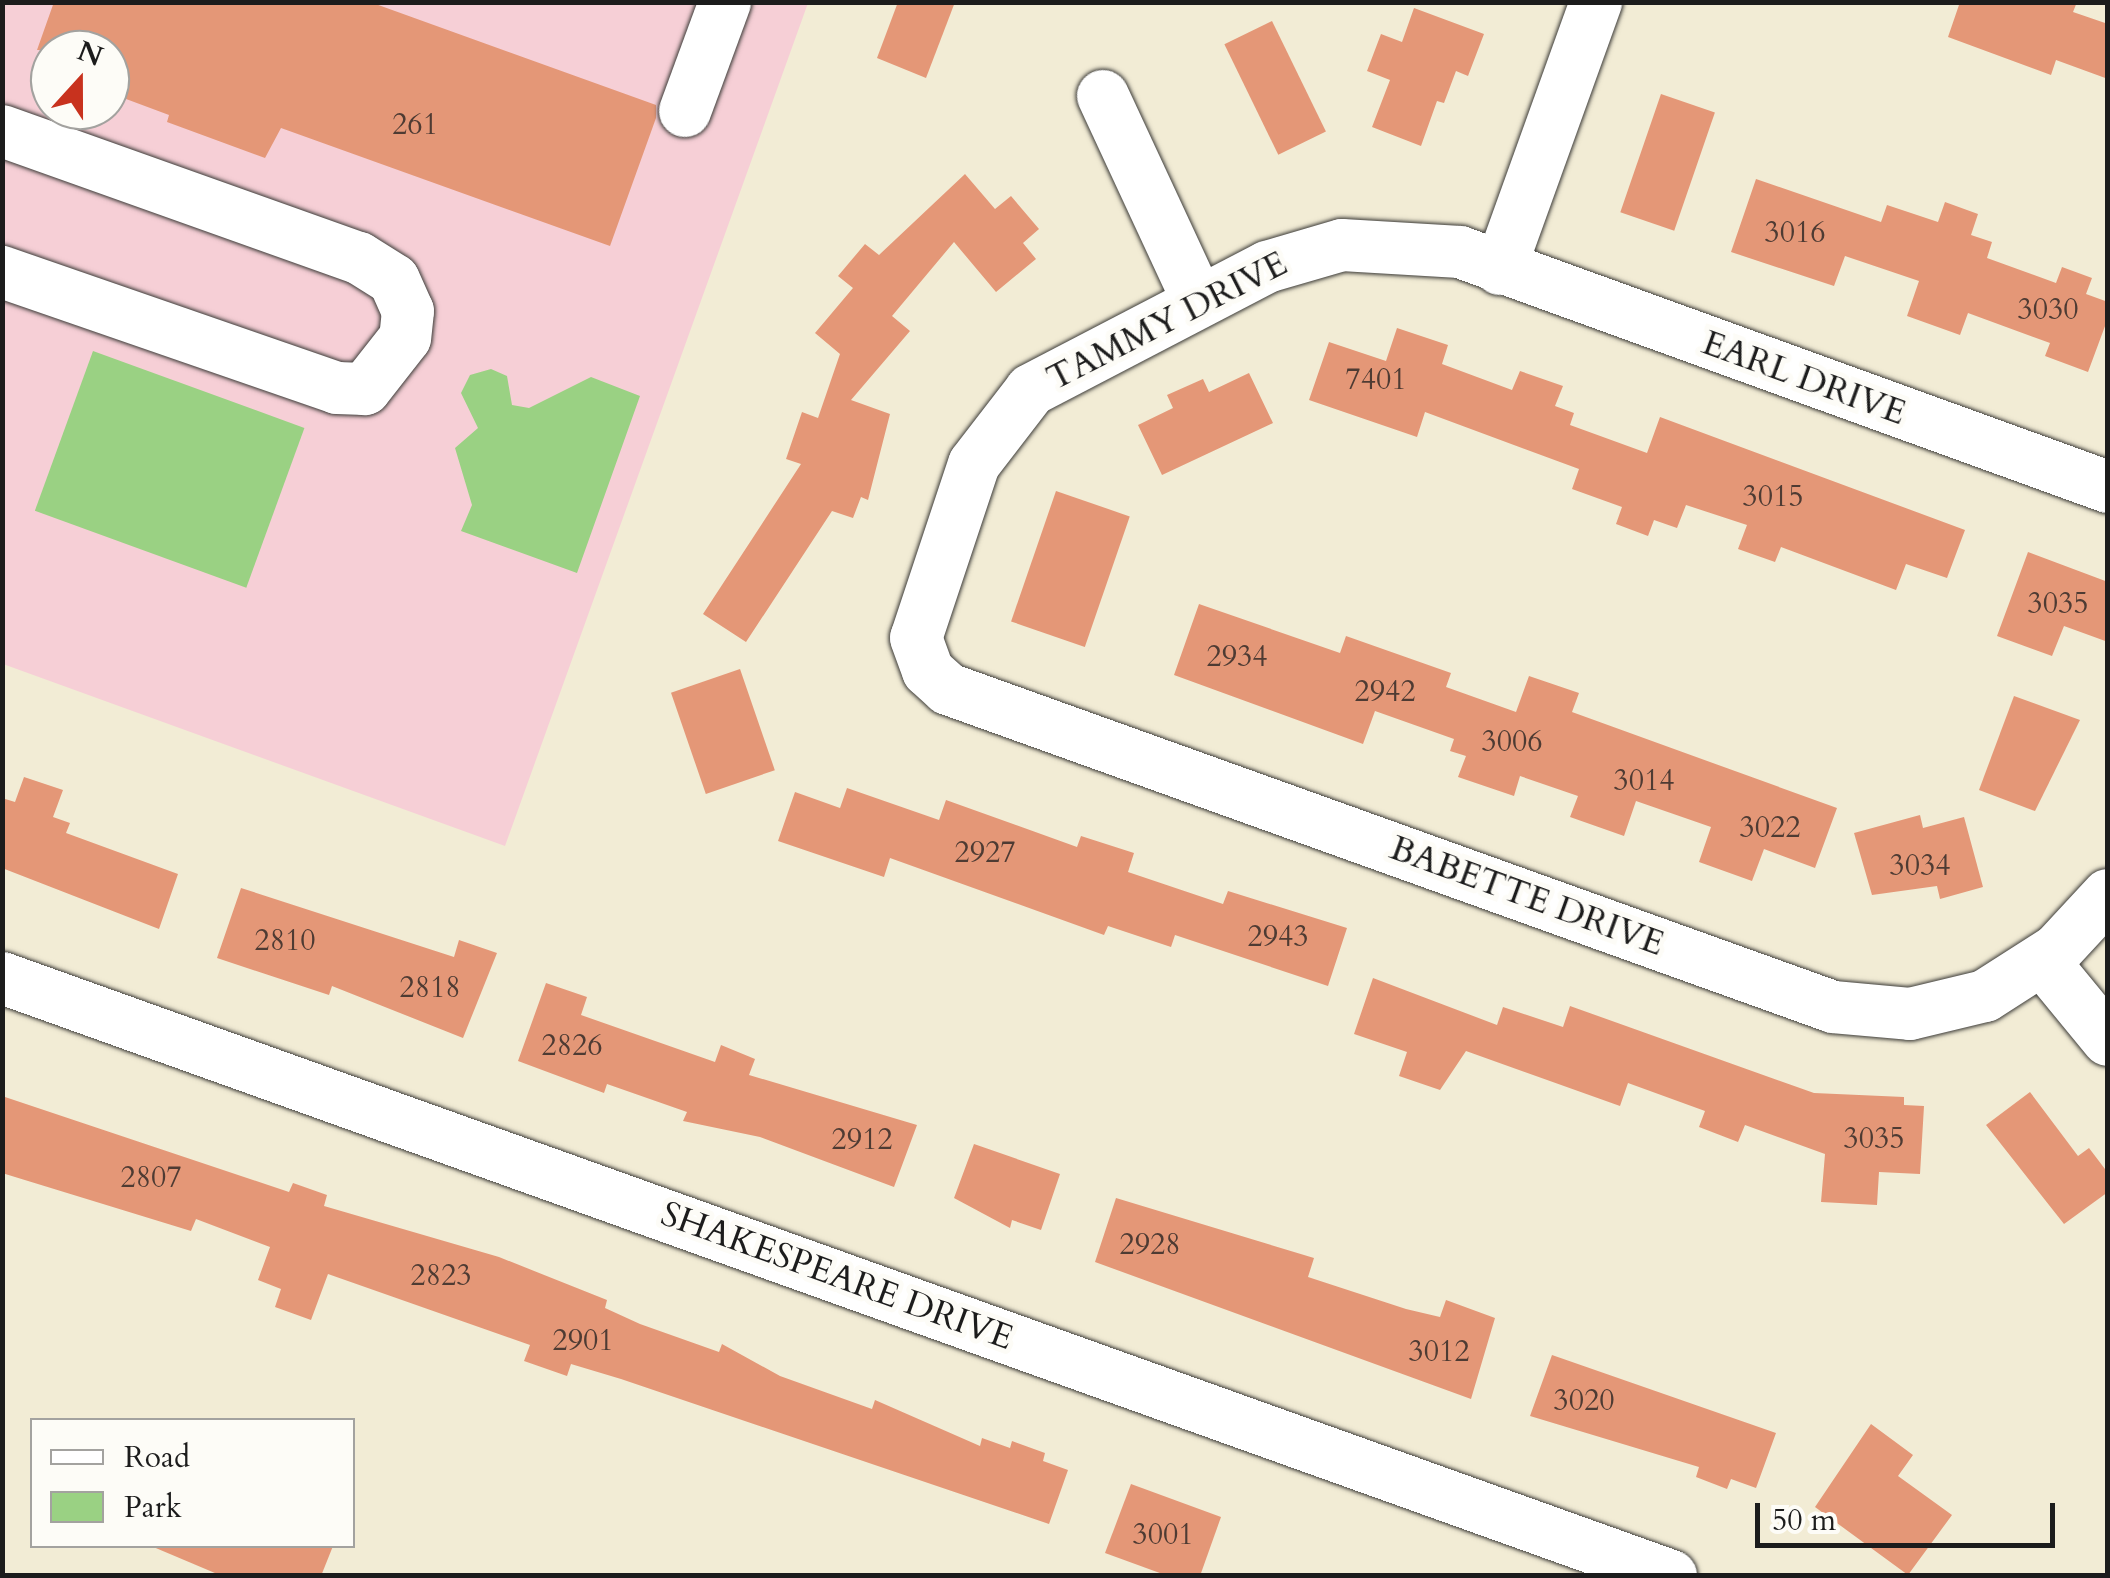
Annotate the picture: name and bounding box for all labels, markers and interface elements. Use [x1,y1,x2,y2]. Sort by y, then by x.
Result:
north arrow [30,30,130,130]
text: N [72,32,108,76]
house number: 261 [392,107,438,143]
house number: 3016 [1764,215,1826,251]
street label: TAMMY DRIVE [1040,242,1294,400]
house number: 3030 [2017,292,2079,328]
street label: EARL DRIVE [1697,322,1911,434]
house number: 7401 [1345,362,1407,398]
house number: 3015 [1742,479,1804,515]
house number: 3035 [2027,586,2089,622]
house number: 2934 [1206,639,1268,675]
house number: 2942 [1354,674,1416,710]
house number: 3006 [1481,724,1543,760]
house number: 3014 [1613,763,1675,799]
house number: 3022 [1739,810,1801,846]
street label: BABETTE DRIVE [1384,827,1670,965]
house number: 2927 [954,835,1016,871]
house number: 3034 [1889,848,1951,884]
house number: 2943 [1247,919,1309,955]
house number: 2810 [254,923,316,959]
house number: 2818 [399,970,461,1006]
house number: 2826 [541,1028,603,1064]
house number: 3035 [1843,1121,1905,1157]
house number: 2912 [831,1122,893,1158]
house number: 2807 [120,1160,182,1196]
street label: SHAKESPEARE DRIVE [655,1193,1019,1359]
house number: 2928 [1119,1227,1181,1263]
house number: 2823 [410,1258,472,1294]
house number: 2901 [552,1323,614,1359]
house number: 3012 [1408,1334,1470,1370]
house number: 3020 [1553,1383,1615,1419]
legend [30,1418,355,1548]
text: Road [124,1437,190,1478]
scale bar [1760,1483,2060,1545]
text: Park [124,1487,182,1528]
text: 50 m [1772,1500,1836,1541]
house number: 3001 [1132,1517,1194,1553]

